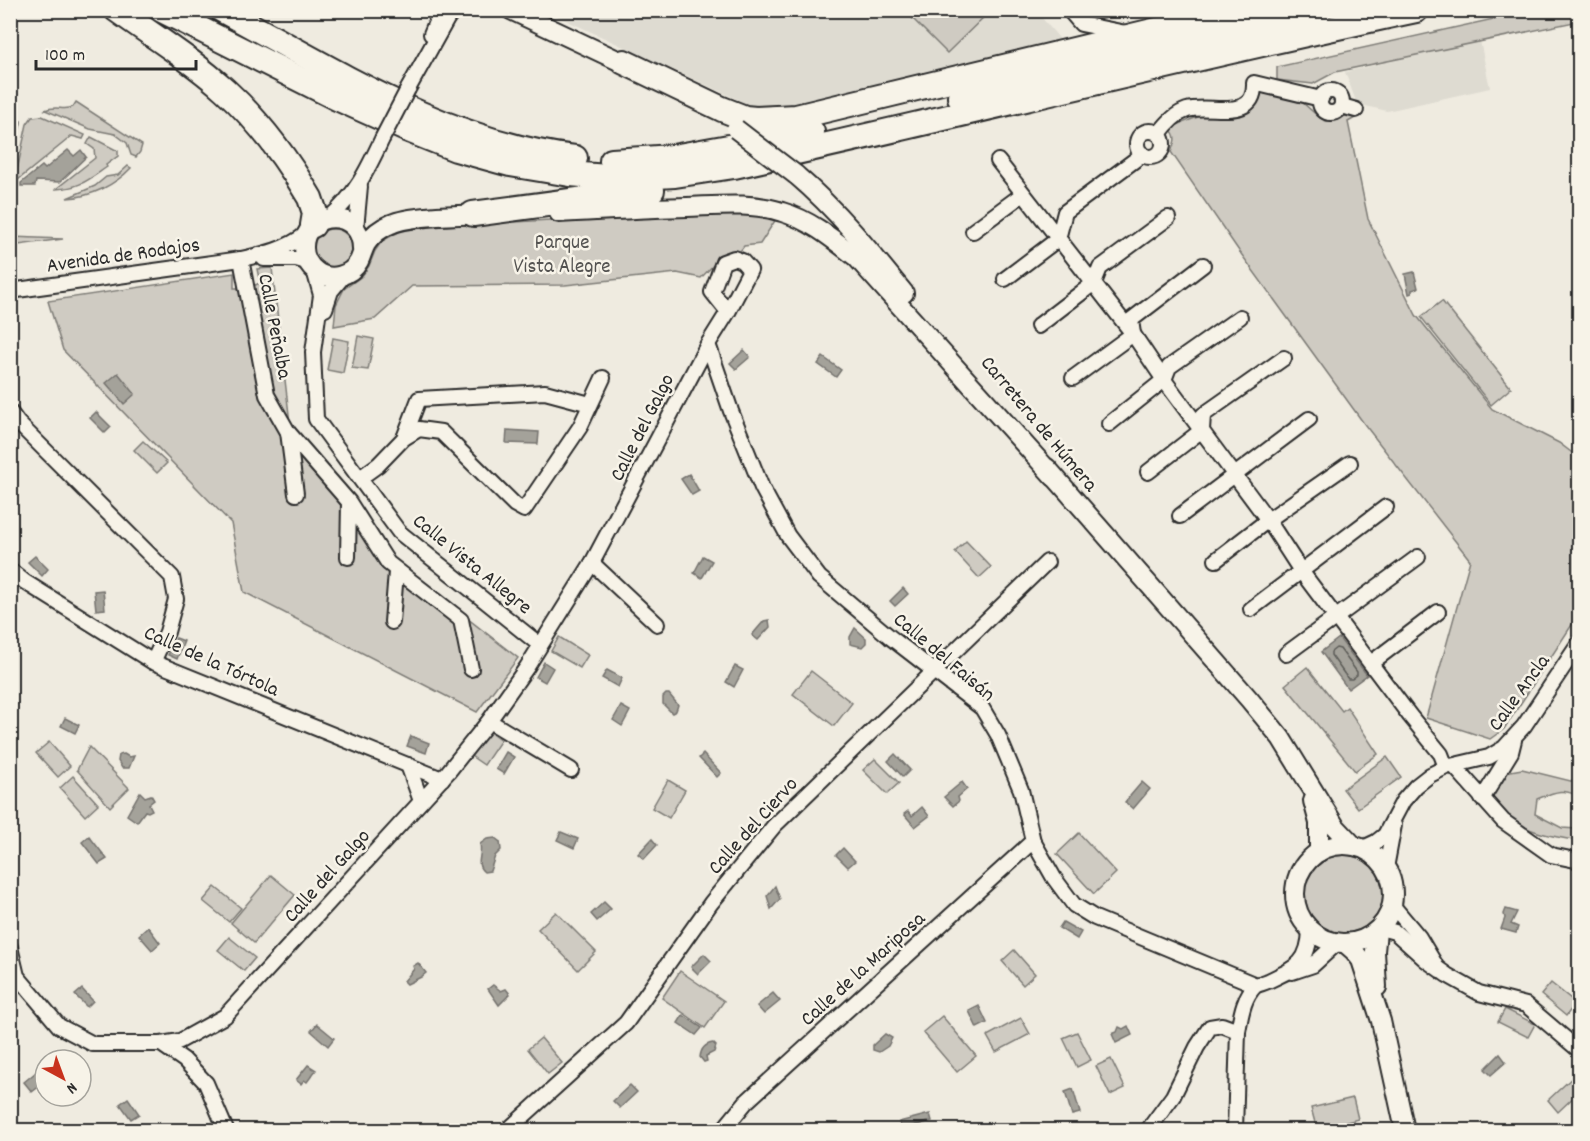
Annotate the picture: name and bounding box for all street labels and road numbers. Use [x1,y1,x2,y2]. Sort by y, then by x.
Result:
street label: Avenida de Rodajos [45,231,202,283]
street label: Calle Peñalba [248,271,298,383]
street label: Carretera de Húmera [972,350,1104,500]
street label: Calle del Galgo [604,369,684,487]
street label: Calle Vista Allegre [405,508,537,623]
street label: Calle del Faisán [885,607,1001,710]
street label: Calle de la Tórtola [138,619,284,706]
street label: Calle Ancla [1482,648,1559,738]
street label: Calle del Ciervo [702,771,806,883]
street label: Calle del Galgo [278,823,379,931]
street label: Calle de la Mariposa [795,905,934,1035]

